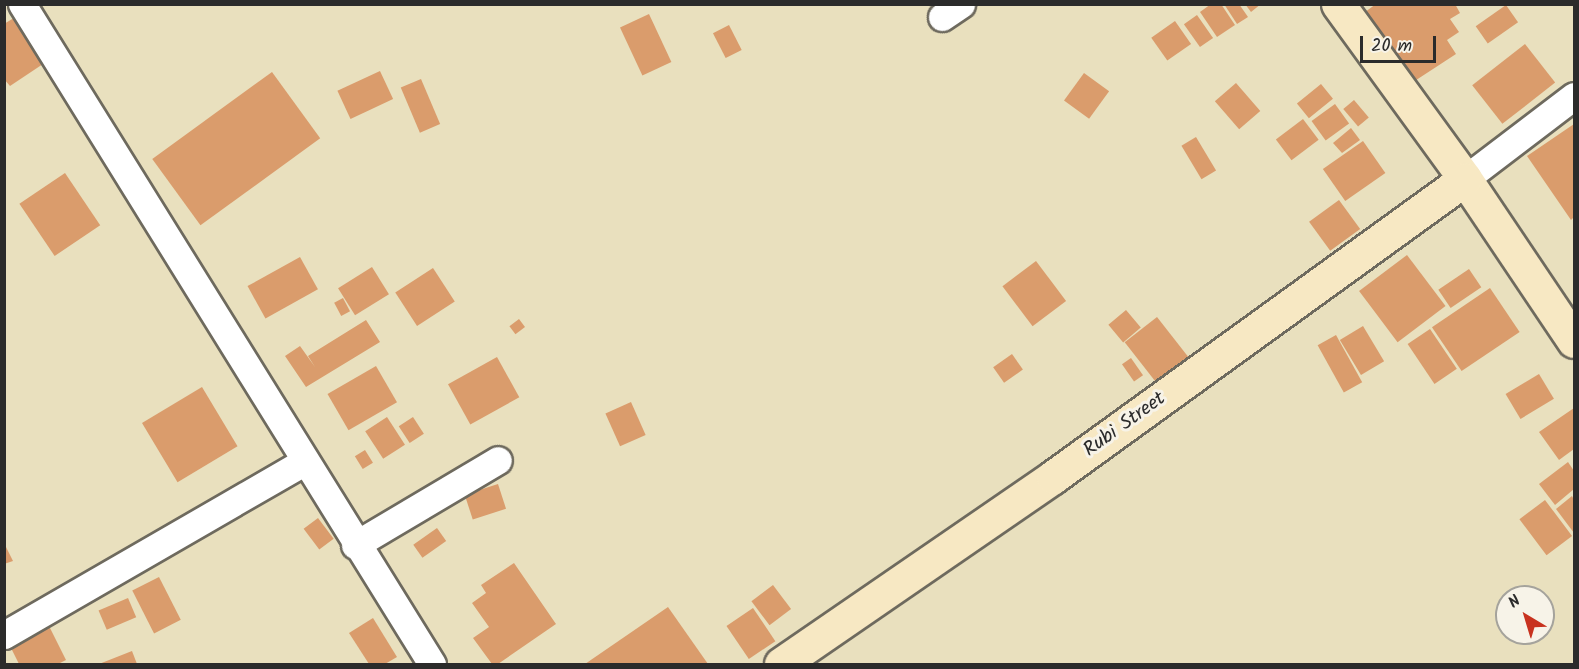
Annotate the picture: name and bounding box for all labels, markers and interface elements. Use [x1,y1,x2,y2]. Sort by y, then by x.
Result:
scale bar [1363,24,1440,62]
text: 20 m [1371,32,1412,61]
street label: Rubi Street [1079,387,1171,463]
north arrow [1495,585,1555,645]
text: N [1503,589,1527,615]

